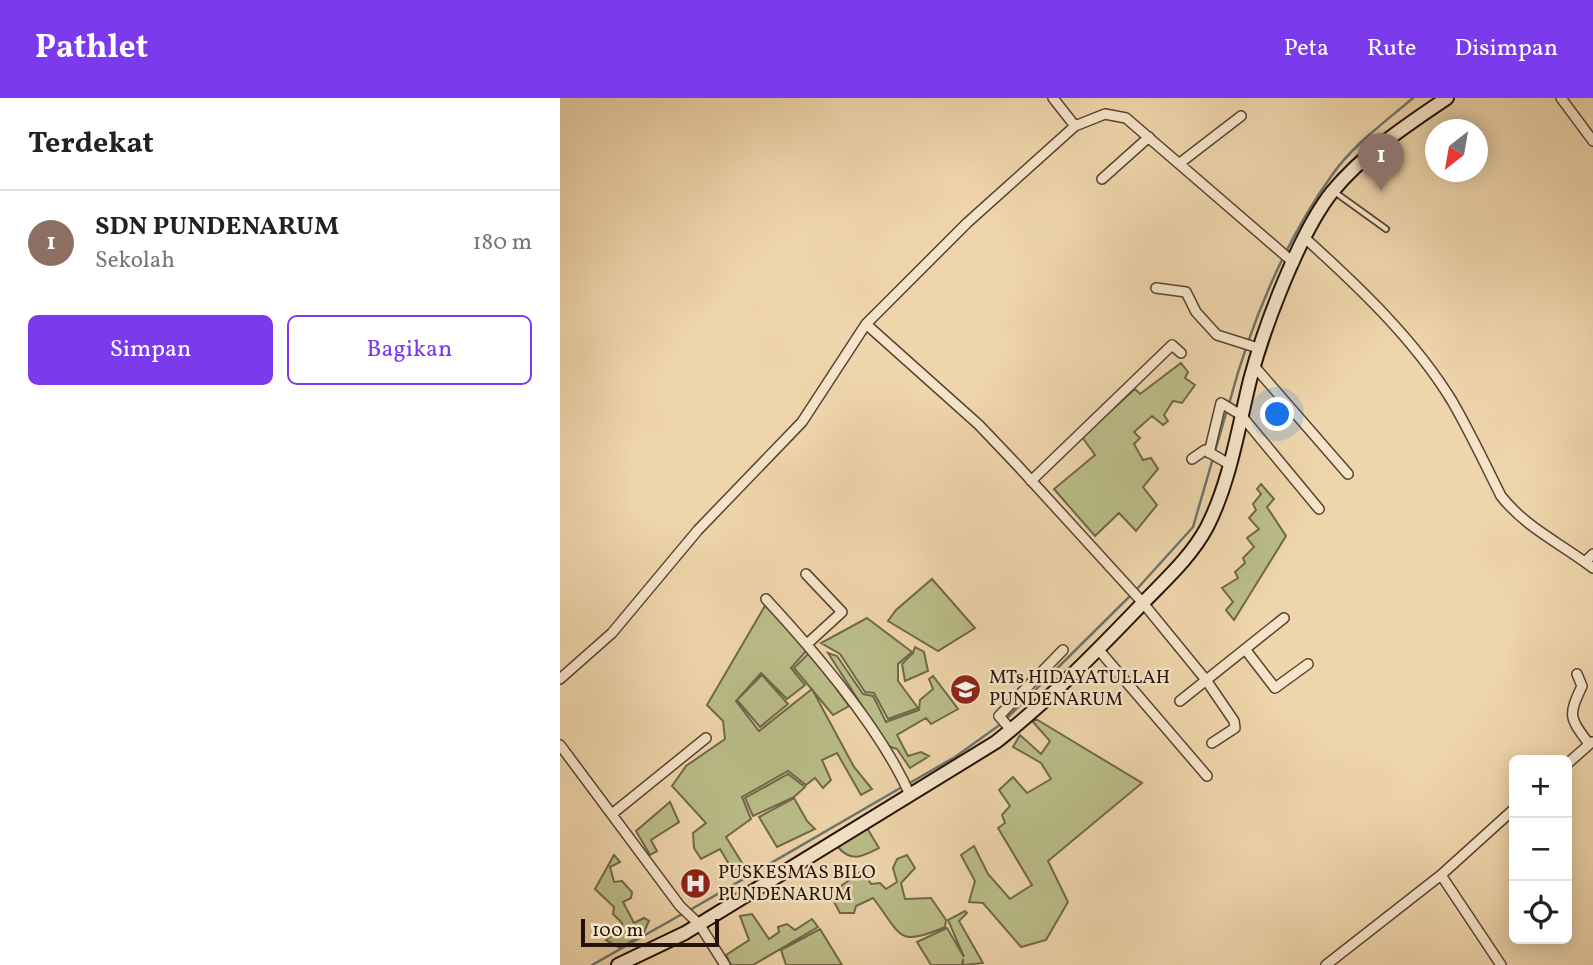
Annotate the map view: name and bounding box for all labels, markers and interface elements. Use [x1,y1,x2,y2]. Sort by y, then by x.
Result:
text: Pathlet [35,26,148,72]
text: Peta [1284,32,1329,66]
text: Rute [1367,32,1416,66]
text: Disimpan [1454,32,1558,66]
north arrow [1425,119,1488,182]
text: Terdekat [28,123,154,165]
pin: 1 [1358,133,1404,191]
text: SDN PUNDENARUM [95,209,339,245]
text: 1 [46,227,56,259]
text: 180 m [473,227,532,259]
text: Sekolah [95,245,175,277]
button: Simpan [28,315,273,385]
button: Bagikan [287,315,532,385]
your location [1260,397,1294,431]
place label: MTs HIDAYATULLAH PUNDENARUM [989,665,1170,713]
school or university icon: MTs HIDAYATULLAH PUNDENARUM [949,672,983,706]
map controls [1509,755,1572,944]
button: + [1509,755,1572,818]
button: − [1509,818,1572,881]
place label: PUSKESMAS BILO PUNDENARUM [718,860,876,908]
hospital icon: PUSKESMAS BILO PUNDENARUM [678,867,712,901]
button: locate [1509,881,1572,944]
scale bar [581,916,719,948]
text: 100 m [592,918,643,944]

